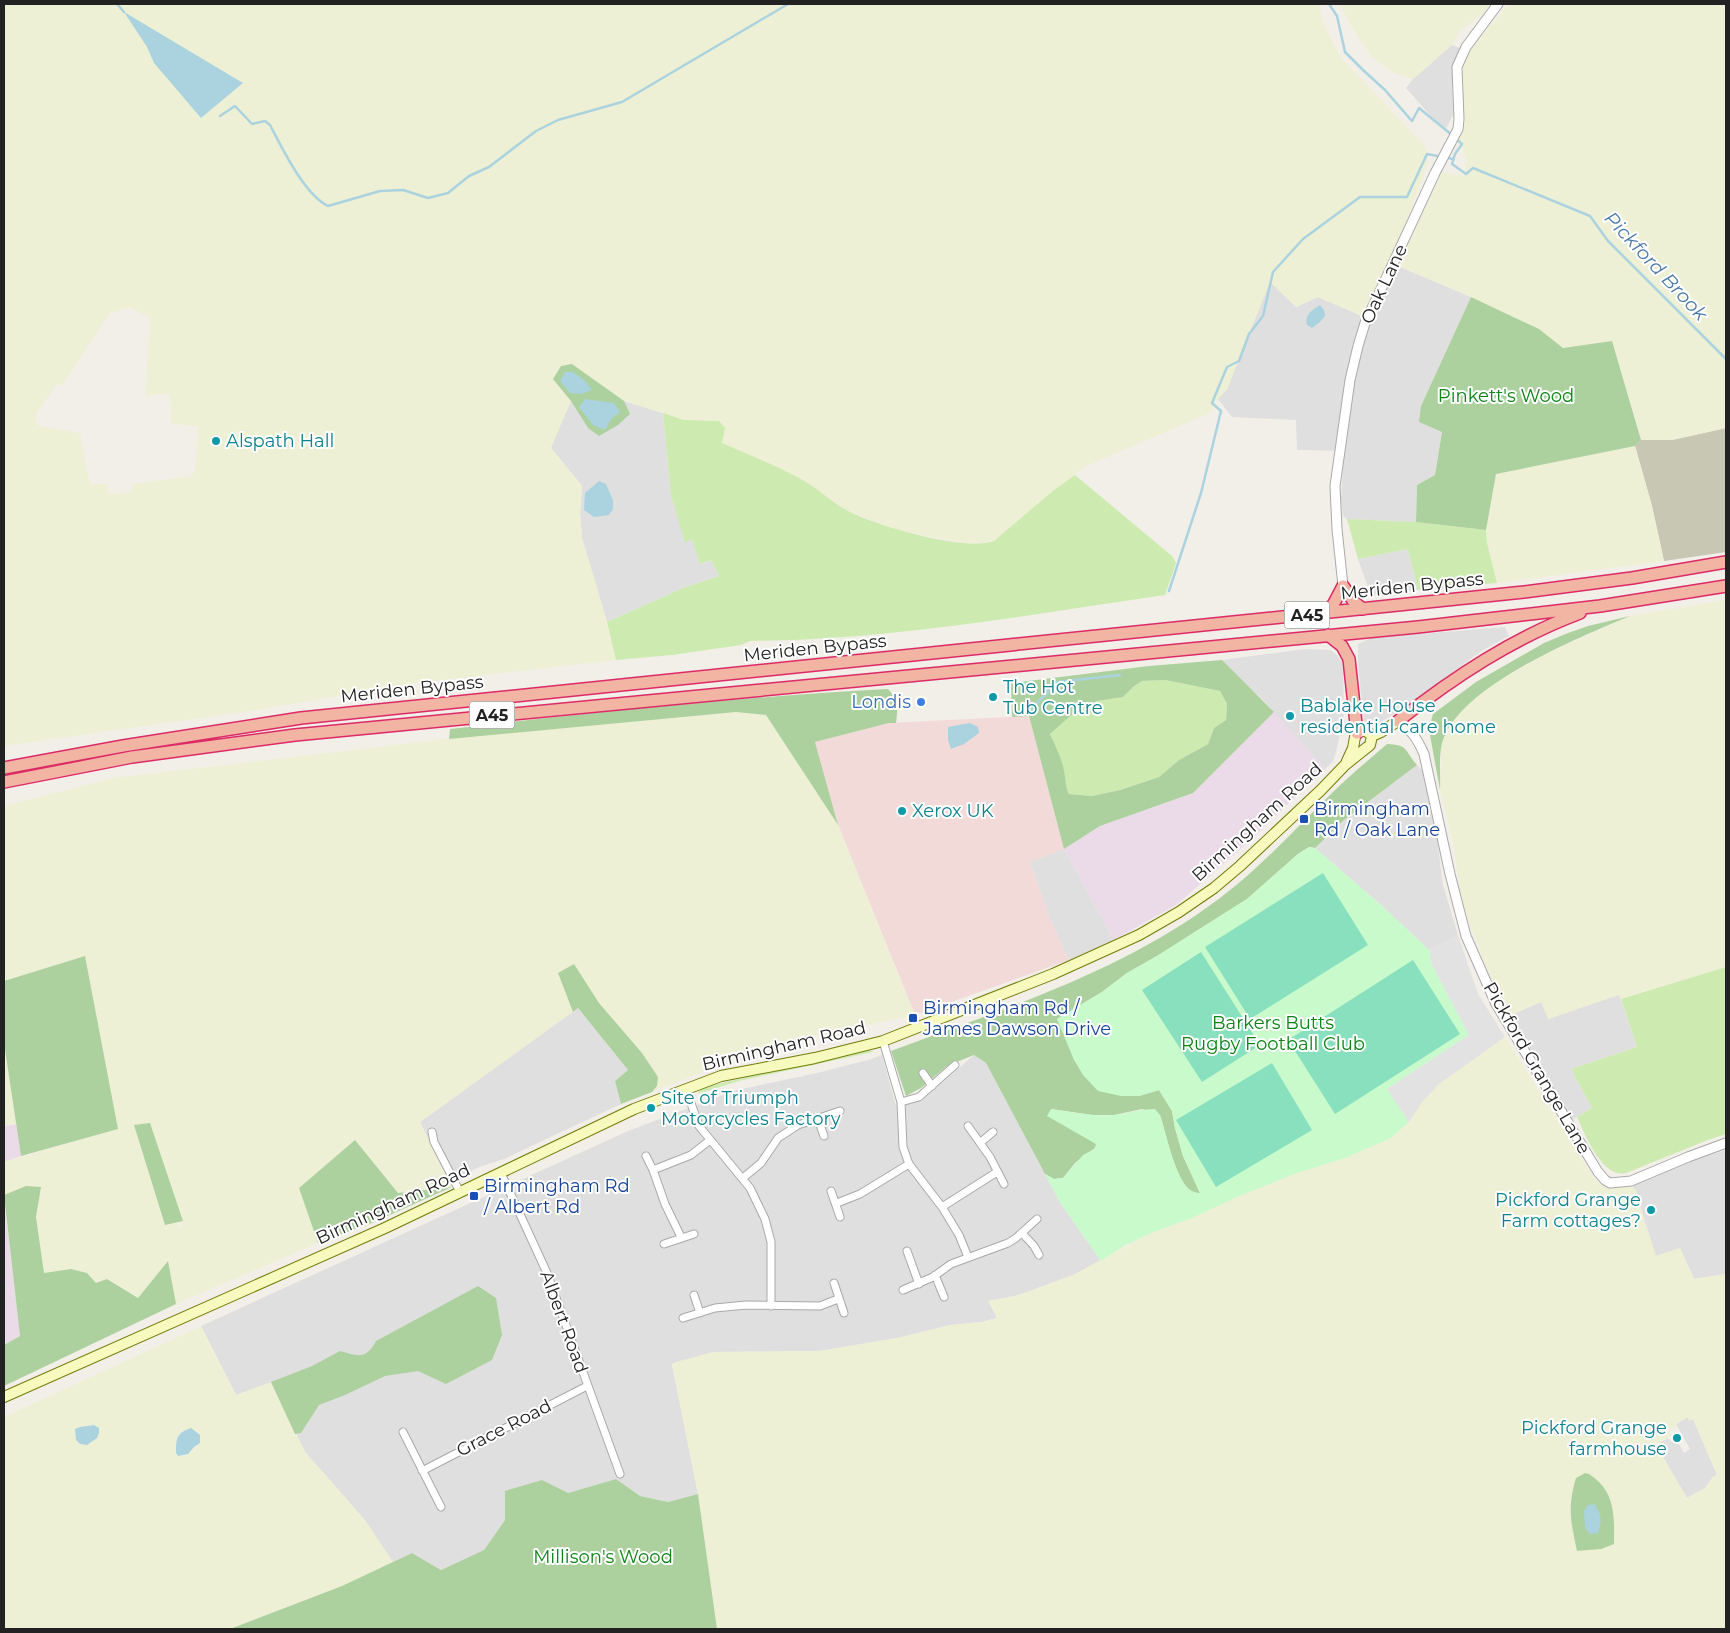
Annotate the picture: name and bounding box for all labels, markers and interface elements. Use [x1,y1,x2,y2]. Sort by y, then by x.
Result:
water label: Pickford Brook [1600,207,1713,326]
street label: Oak Lane [1356,241,1412,327]
park label: Pinkett's Wood [1438,385,1574,407]
place label: Alspath Hall [226,430,334,452]
marker: Alspath Hall [210,435,222,447]
street label: Meriden Bypass [1339,568,1485,604]
road number: A45 [1284,602,1330,628]
street label: Meriden Bypass [742,630,888,666]
street label: Meriden Bypass [339,671,485,707]
place label: The Hot Tub Centre [1003,676,1103,719]
place label: Londis [851,691,911,713]
marker: The Hot Tub Centre [987,691,999,703]
place label: Bablake House residential care home [1300,695,1496,738]
marker: Londis [915,696,927,708]
road number: A45 [470,702,514,728]
marker: Bablake House residential care home [1284,710,1296,722]
street label: Birmingham Road [1187,758,1327,886]
place label: Birmingham Rd / Oak Lane [1314,798,1440,841]
place label: Xerox UK [912,800,994,822]
marker: Xerox UK [896,805,908,817]
marker: Birmingham Rd / Oak Lane [1298,813,1310,825]
street label: Pickford Grange Lane [1479,978,1595,1158]
place label: Birmingham Rd / James Dawson Drive [922,997,1111,1040]
marker: Birmingham Rd / James Dawson Drive [907,1012,919,1024]
park label: Barkers Butts Rugby Football Club [1181,1012,1365,1055]
street label: Birmingham Road [700,1016,868,1076]
place label: Site of Triumph Motorcycles Factory [661,1087,841,1130]
marker: Site of Triumph Motorcycles Factory [645,1102,657,1114]
street label: Birmingham Road [312,1159,474,1249]
place label: Birmingham Rd / Albert Rd [483,1175,630,1218]
place label: Pickford Grange Farm cottages? [1495,1189,1641,1232]
marker: Birmingham Rd / Albert Rd [468,1190,480,1202]
marker: Pickford Grange Farm cottages? [1645,1204,1657,1216]
street label: Albert Road [535,1268,593,1376]
street label: Grace Road [453,1395,555,1461]
place label: Pickford Grange farmhouse [1521,1417,1667,1460]
marker: Pickford Grange farmhouse [1671,1432,1683,1444]
park label: Millison's Wood [533,1546,673,1568]

